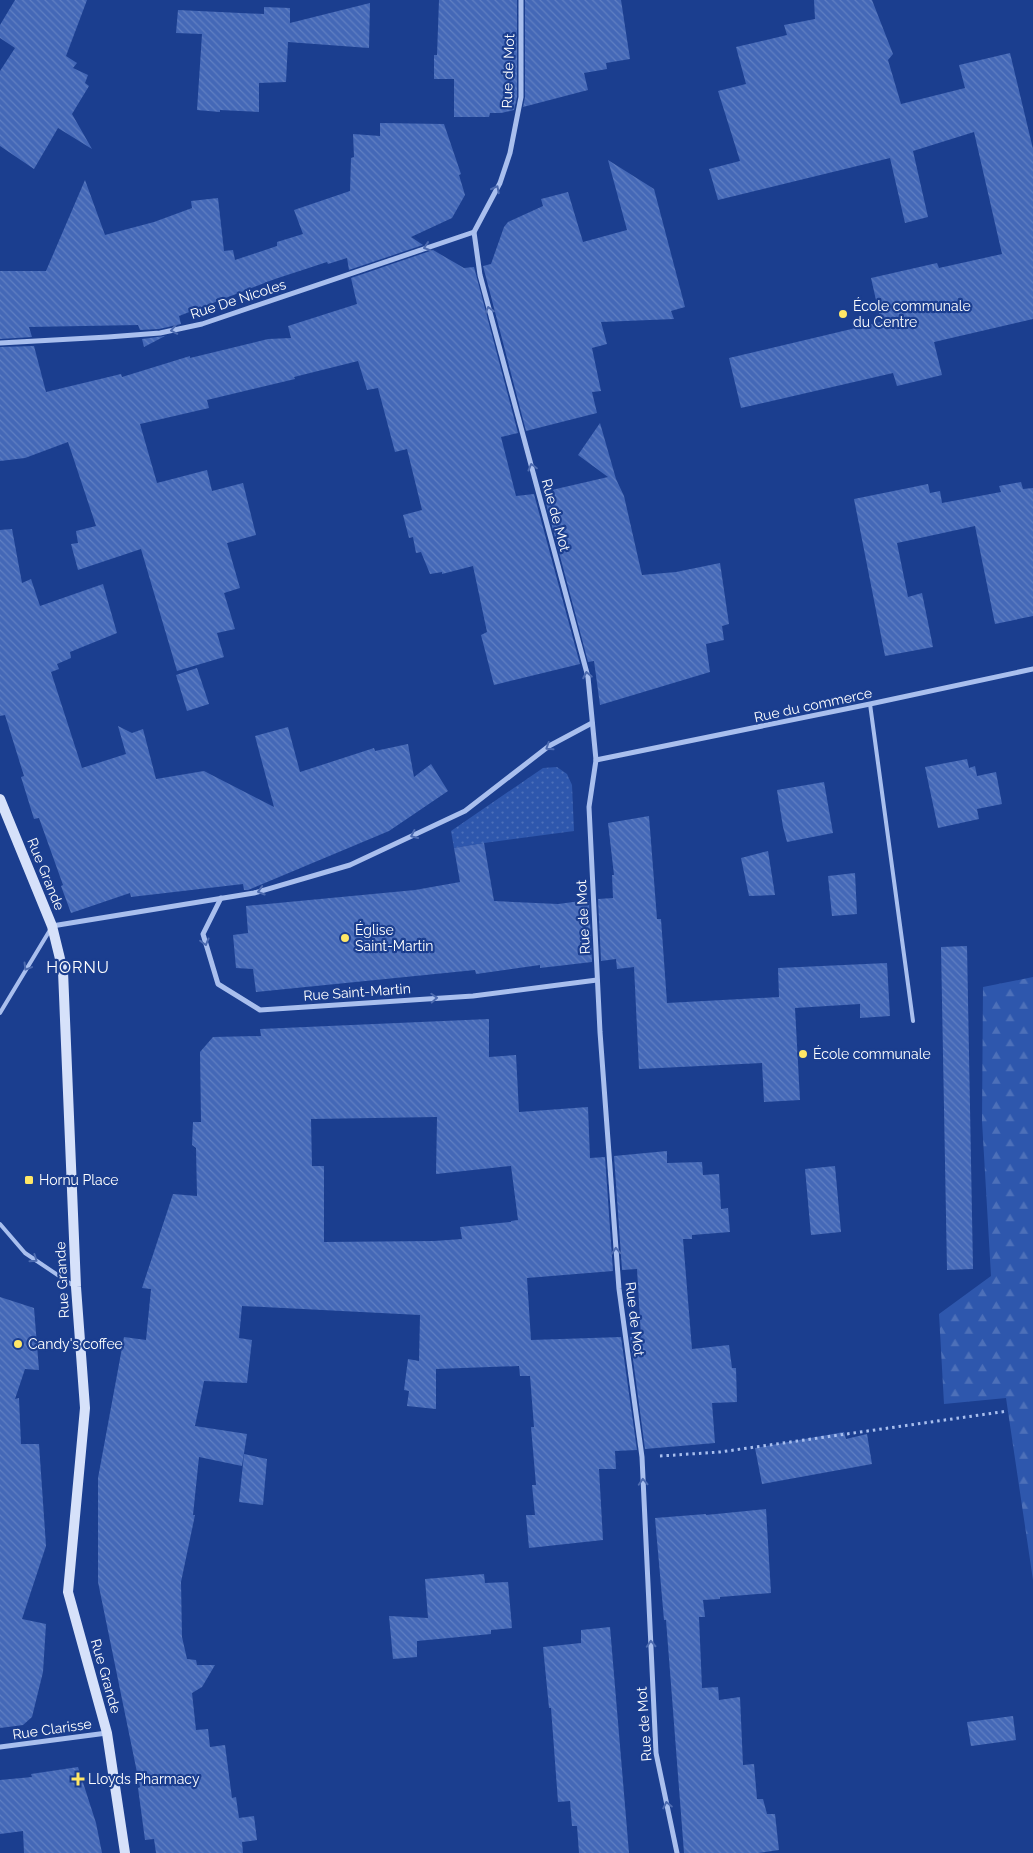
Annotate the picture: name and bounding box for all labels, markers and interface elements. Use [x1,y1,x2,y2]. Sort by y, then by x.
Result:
street label: Rue de Mot [499,33,517,109]
one-way arrow [490,185,501,194]
one-way arrow [424,241,432,251]
street label: Rue De Nicoles [188,276,288,322]
place label: École communale du Centre [853,297,971,330]
one-way arrow [485,306,495,314]
marker: École communale du Centre [837,308,849,320]
one-way arrow [169,324,178,335]
one-way arrow [527,463,537,471]
street label: Rue de Mot [539,477,573,553]
one-way arrow [582,670,593,679]
street label: Rue du commerce [753,685,873,725]
one-way arrow [545,741,555,750]
one-way arrow [410,829,419,839]
street label: Rue Grande [24,835,68,913]
street label: Rue de Mot [573,879,593,955]
one-way arrow [258,885,266,895]
place label: Église Saint-Martin [355,921,434,954]
marker: Église Saint-Martin [339,932,351,944]
one-way arrow [200,937,210,946]
district label: HORNU [46,958,110,977]
one-way arrow [24,962,34,971]
street label: Rue Saint-Martin [303,980,411,1004]
one-way arrow [430,993,438,1004]
place label: École communale [813,1045,931,1062]
marker: École communale [797,1048,809,1060]
place label: Hornu Place [39,1172,119,1188]
marker: Hornu Place [23,1174,35,1186]
street label: Rue Grande [52,1241,72,1319]
one-way arrow [611,1247,622,1255]
one-way arrow [28,1253,38,1262]
street label: Rue de Mot [623,1281,648,1357]
place label: Candy's coffee [28,1336,123,1352]
marker: Candy's coffee [12,1338,24,1350]
one-way arrow [638,1478,649,1486]
street label: Rue Grande [88,1637,124,1715]
one-way arrow [645,1640,656,1648]
street label: Rue de Mot [633,1686,655,1762]
street label: Rue Clarisse [11,1716,93,1742]
place label: Lloyds Pharmacy [88,1771,200,1787]
marker: Lloyds Pharmacy [72,1773,84,1785]
one-way arrow [662,1801,673,1810]

